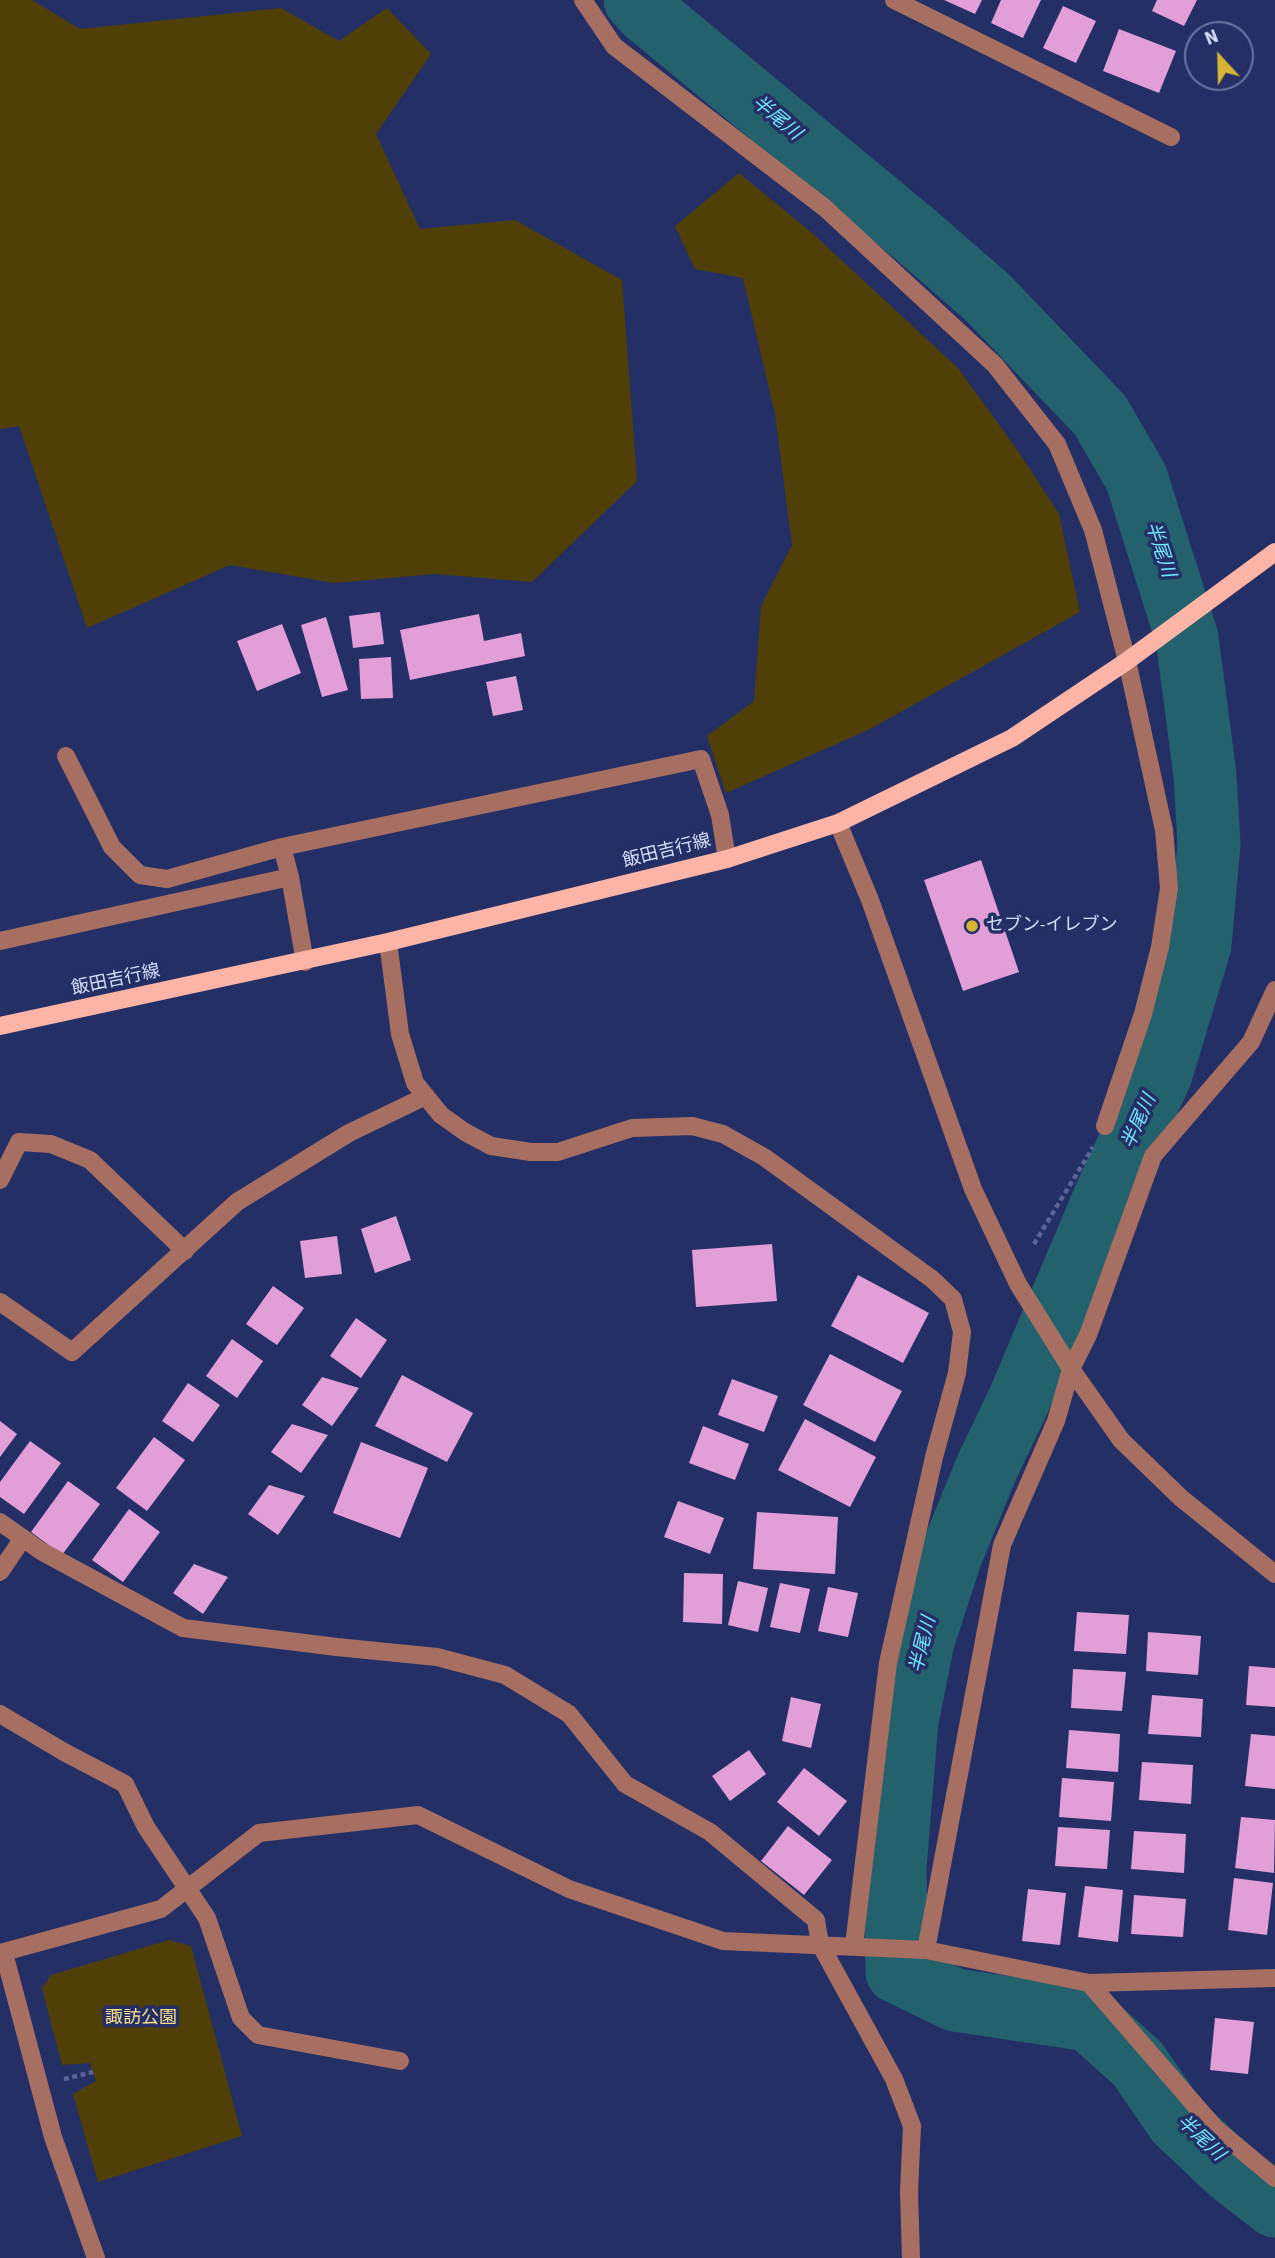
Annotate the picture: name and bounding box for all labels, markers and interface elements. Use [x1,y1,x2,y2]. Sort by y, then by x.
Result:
north arrow [1184,21,1254,91]
text: N [1201,23,1223,53]
water label: 半尾川 [747,92,805,146]
water label: 半尾川 [1139,519,1179,581]
street label: 飯田吉行線 [621,831,713,873]
place label: セブン-イレブン [986,915,1118,937]
marker: セブン-イレブン [964,918,980,934]
street label: 飯田吉行線 [70,961,162,1001]
water label: 半尾川 [1118,1091,1162,1153]
water label: 半尾川 [906,1615,942,1675]
park label: 諏訪公園 [105,2008,177,2030]
water label: 半尾川 [1171,2111,1229,2167]

